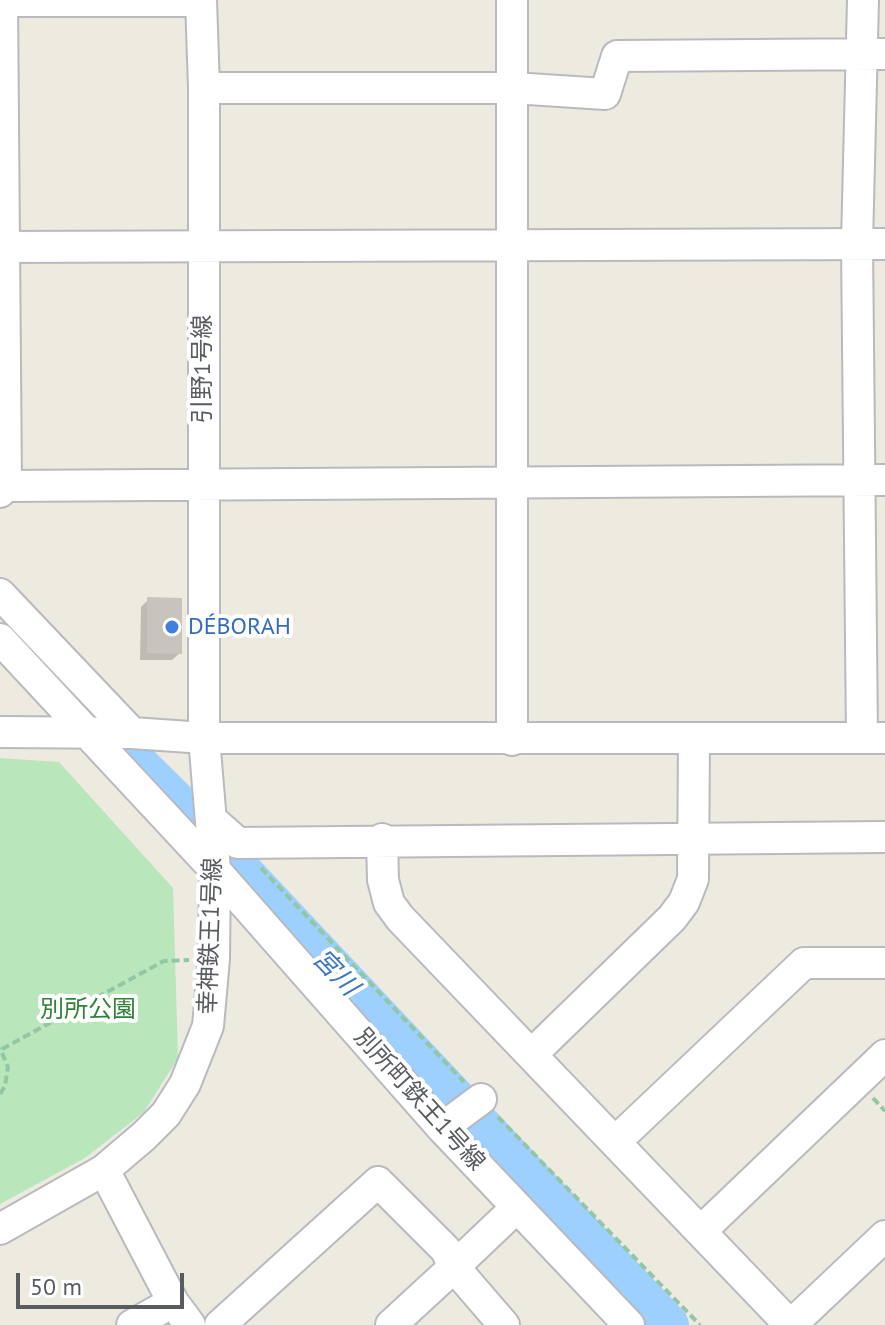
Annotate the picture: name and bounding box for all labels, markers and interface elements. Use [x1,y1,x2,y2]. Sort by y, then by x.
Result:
street label: 引野1号線 [189,314,217,424]
place label: DÉBORAH [188,613,291,641]
marker: DÉBORAH [163,618,181,636]
street label: 幸神鉄王1号線 [194,857,228,1015]
water label: 宮川 [306,943,364,1003]
park label: 別所公園 [40,996,136,1024]
street label: 別所町鉄王1号線 [348,1023,490,1177]
scale bar [20,1257,188,1307]
text: 50 m [30,1271,82,1302]

